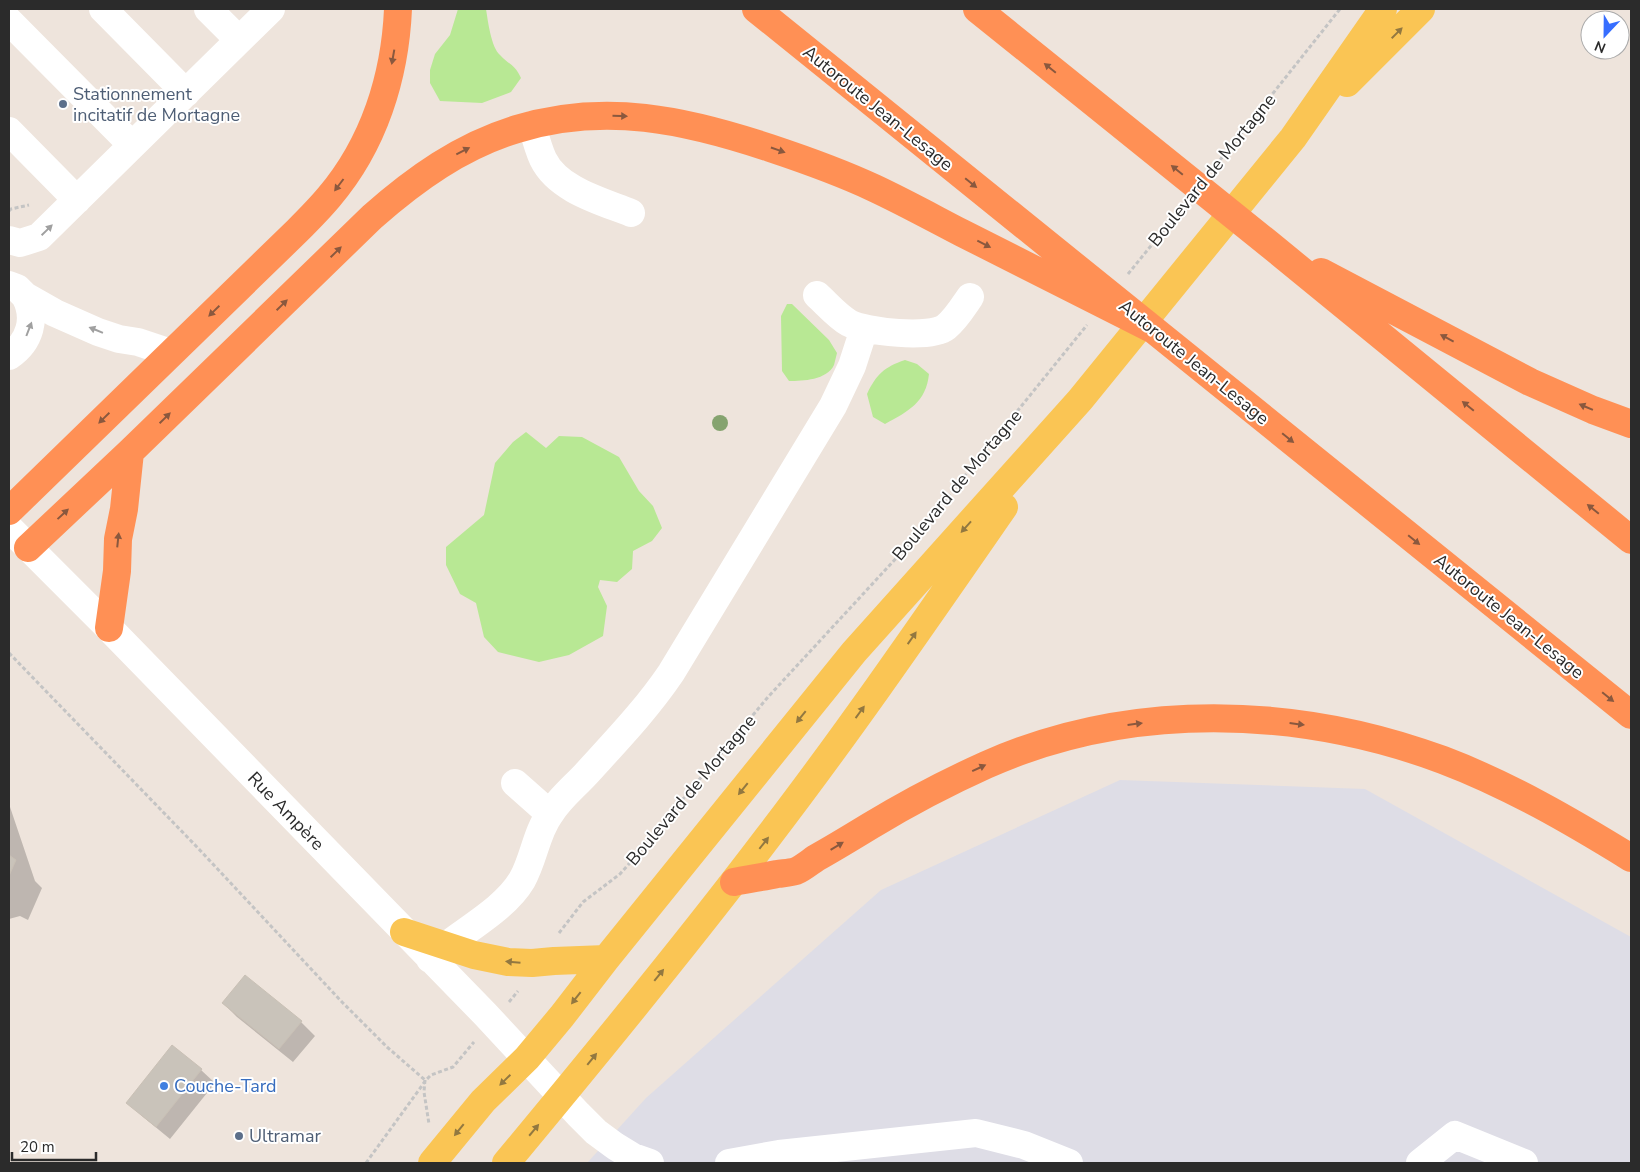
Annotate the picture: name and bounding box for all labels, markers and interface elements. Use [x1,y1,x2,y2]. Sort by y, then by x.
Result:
north arrow [1580,10,1630,60]
one-way arrow [1391,27,1403,39]
text: N [1592,36,1609,57]
street label: Autoroute Jean-Lesage [798,40,958,176]
one-way arrow [389,50,397,65]
one-way arrow [1044,62,1057,73]
place label: Stationnement incitatif de Mortagne [73,82,240,127]
street label: Boulevard de Mortagne [1143,89,1281,251]
marker: Stationnement incitatif de Mortagne [57,98,69,110]
one-way arrow [612,112,628,120]
one-way arrow [456,147,470,155]
one-way arrow [770,147,785,155]
one-way arrow [1170,164,1183,175]
one-way arrow [964,177,977,188]
one-way arrow [333,178,344,191]
one-way arrow [40,224,52,236]
one-way arrow [977,240,991,248]
one-way arrow [330,246,342,258]
street label: Autoroute Jean-Lesage [1114,294,1274,430]
one-way arrow [275,299,287,311]
one-way arrow [209,304,221,316]
one-way arrow [25,321,33,336]
one-way arrow [88,326,103,333]
one-way arrow [1440,334,1455,342]
one-way arrow [1461,401,1474,412]
one-way arrow [1578,403,1593,411]
street label: Boulevard de Mortagne [887,404,1027,566]
one-way arrow [99,412,111,424]
one-way arrow [158,412,170,424]
one-way arrow [1281,432,1294,443]
one-way arrow [1588,503,1600,515]
one-way arrow [57,508,69,520]
one-way arrow [960,521,972,533]
one-way arrow [114,531,122,547]
one-way arrow [1407,534,1420,545]
street label: Autoroute Jean-Lesage [1429,548,1589,684]
one-way arrow [907,631,917,645]
one-way arrow [1602,691,1615,702]
one-way arrow [855,705,865,719]
street label: Boulevard de Mortagne [621,709,761,871]
one-way arrow [796,710,807,723]
one-way arrow [1127,720,1143,728]
one-way arrow [1289,720,1305,728]
one-way arrow [972,764,986,772]
street label: Rue Ampère [242,766,330,856]
one-way arrow [738,782,749,795]
one-way arrow [758,837,769,850]
one-way arrow [830,842,843,851]
one-way arrow [505,958,521,966]
one-way arrow [654,969,665,982]
one-way arrow [571,991,582,1004]
one-way arrow [586,1053,597,1065]
place label: Couche-Tard [174,1074,277,1098]
one-way arrow [499,1074,511,1086]
marker: Couche-Tard [158,1080,170,1092]
one-way arrow [453,1123,464,1136]
place label: Ultramar [249,1124,321,1148]
one-way arrow [528,1124,539,1137]
scale bar [12,1130,96,1162]
marker: Ultramar [233,1130,245,1142]
text: 20 m [20,1137,55,1157]

